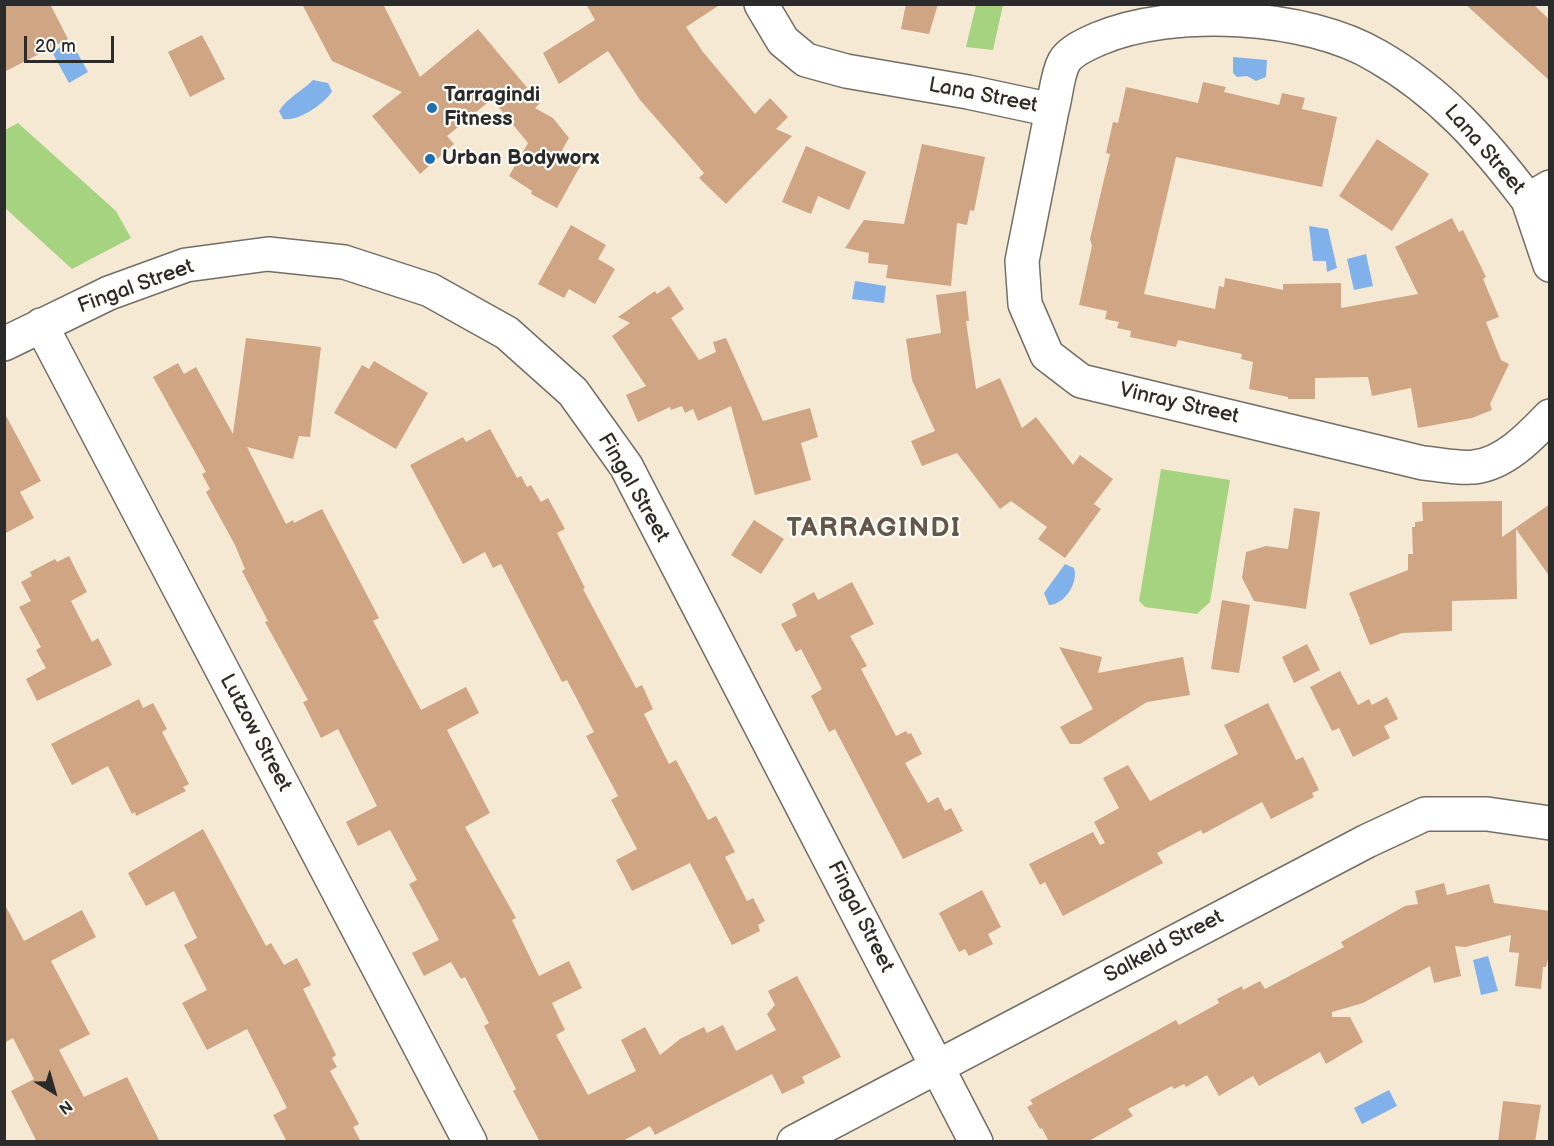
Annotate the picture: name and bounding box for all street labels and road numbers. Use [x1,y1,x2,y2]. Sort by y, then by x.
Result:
street label: Lana Street [926,73,1040,119]
street label: Lana Street [1438,100,1530,200]
street label: Fingal Street [75,254,197,320]
street label: Vinray Street [1117,378,1241,430]
street label: Fingal Street [592,429,674,547]
street label: Lutzow Street [214,670,296,796]
street label: Fingal Street [821,857,899,977]
street label: Salkeld Street [1100,905,1228,989]

